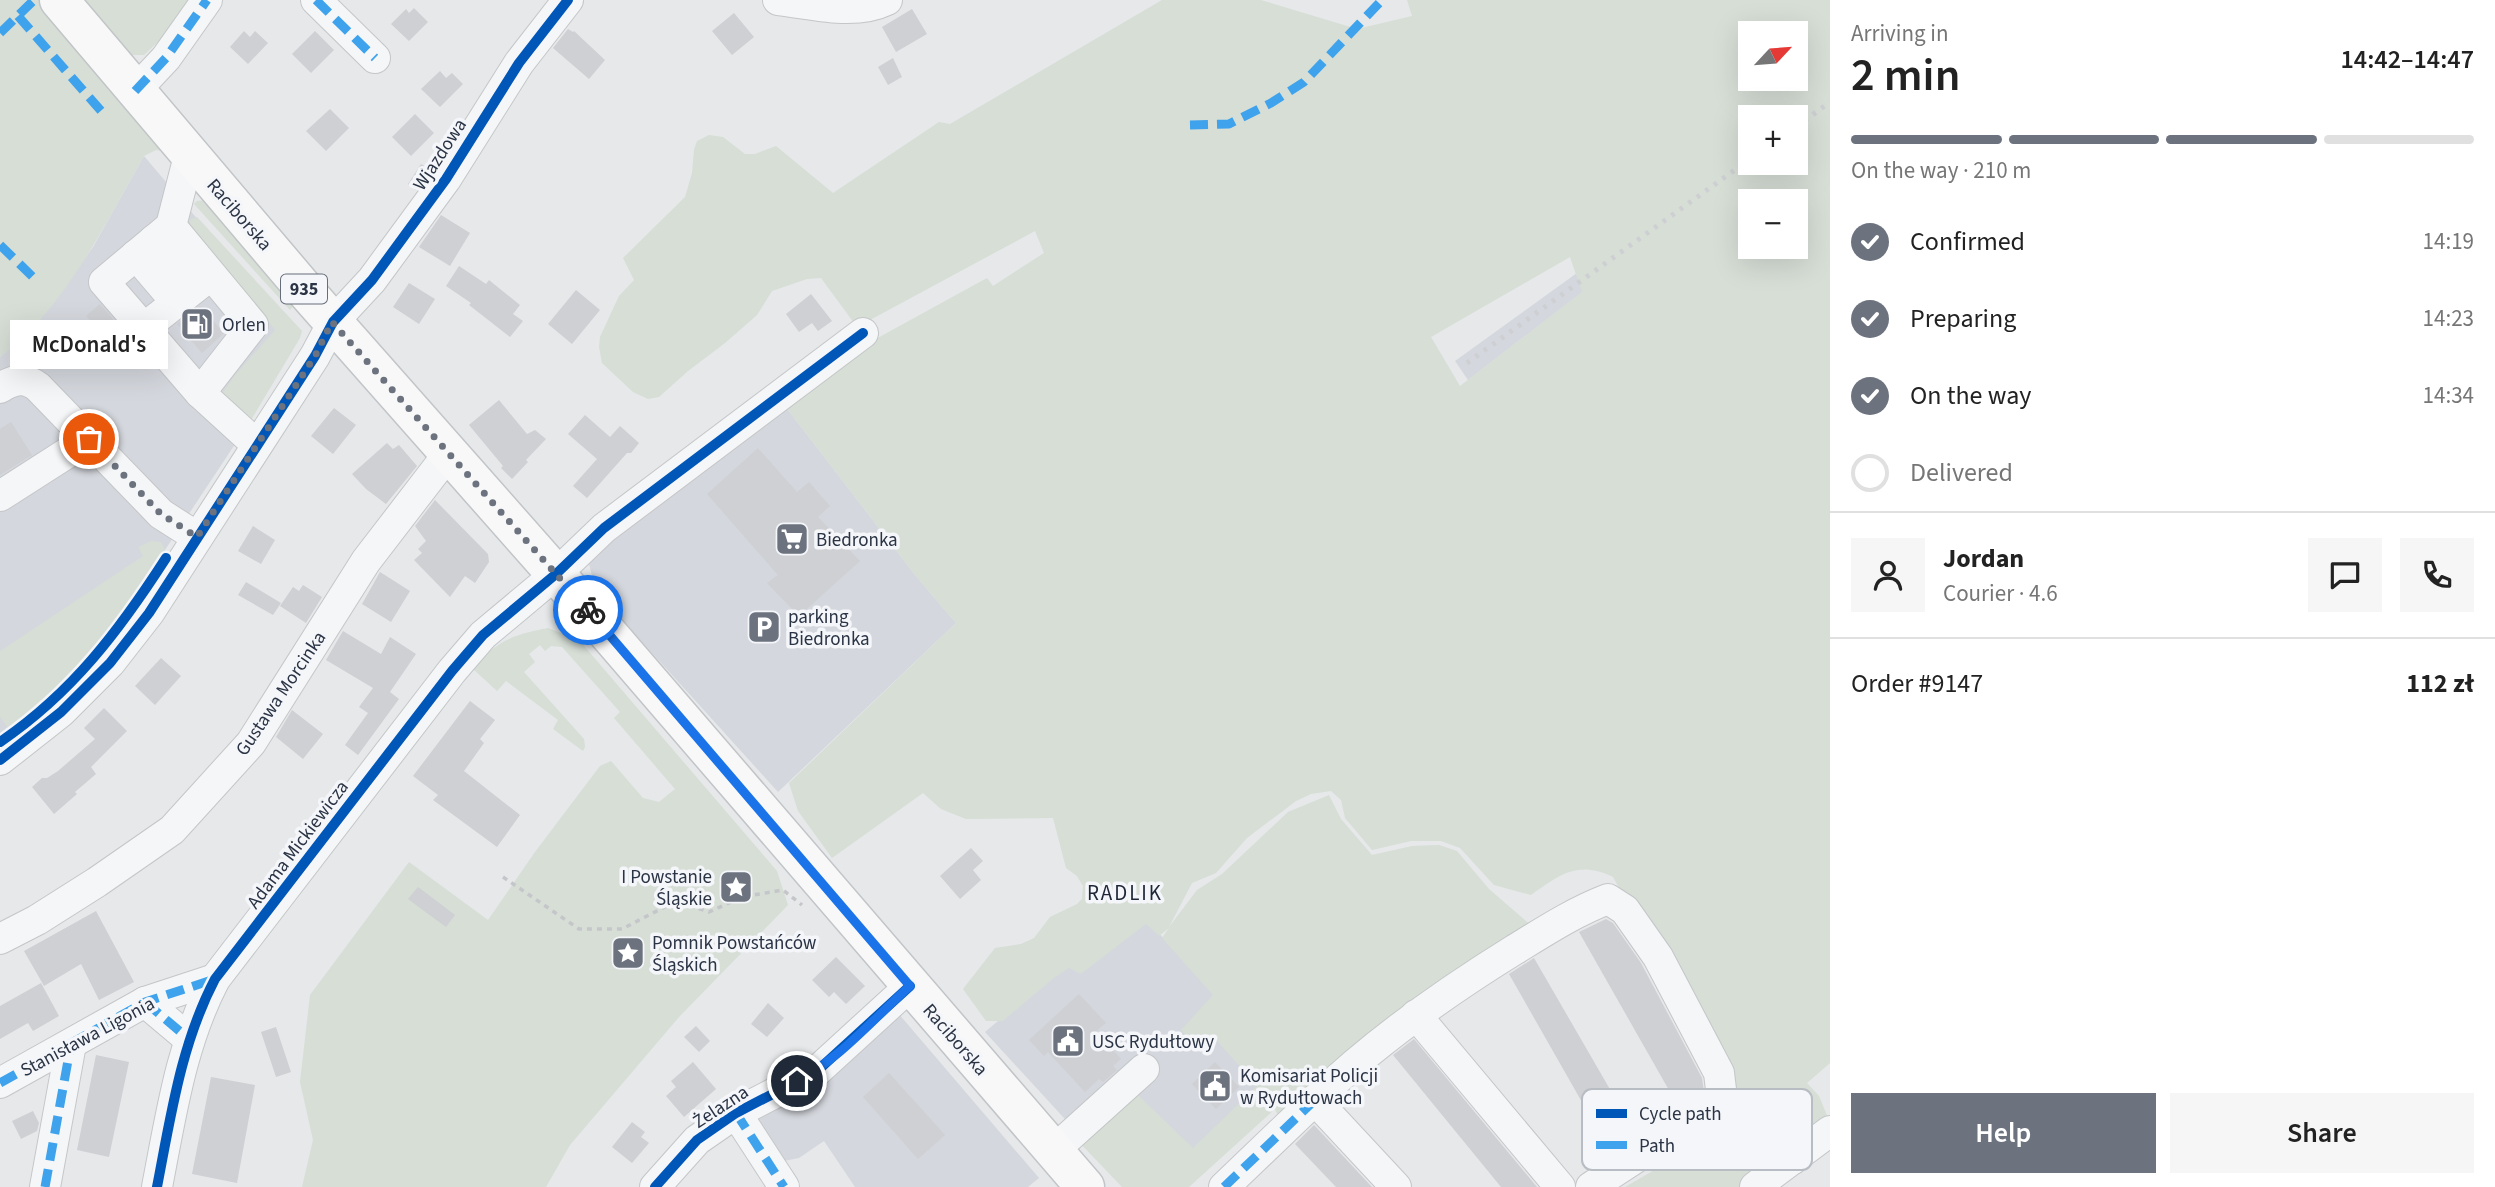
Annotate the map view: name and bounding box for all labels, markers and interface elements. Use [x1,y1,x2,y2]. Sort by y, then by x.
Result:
text: Arriving in [1851,17,1949,50]
north arrow [1738,21,1808,91]
map controls [1738,21,1808,259]
text: 14:42–14:47 [2341,41,2474,78]
text: 2 min [1851,43,1960,108]
button: + [1738,105,1808,175]
street label: Wjazdowa [407,114,474,196]
text: On the way · 210 m [1851,154,2031,187]
street label: Raciborska [200,173,278,257]
button: − [1738,189,1808,259]
icon: check [1851,223,1889,261]
text: Confirmed [1910,223,2025,260]
text: 14:19 [2423,225,2474,258]
road number: 935 [281,274,327,304]
icon: check [1851,300,1889,338]
text: Preparing [1910,300,2016,337]
text: 14:23 [2423,302,2474,335]
fuel station icon: Orlen [178,305,216,343]
place label: Orlen [222,312,266,339]
callout: McDonald's [10,320,168,369]
text: McDonald's [32,328,146,361]
icon: check [1851,377,1889,415]
text: On the way [1910,377,2031,414]
text: 14:34 [2423,379,2474,412]
pin [59,409,119,469]
icon: bag [70,420,108,458]
text: Delivered [1910,454,2013,491]
supermarket icon: Biedronka [773,520,811,558]
place label: Biedronka [816,527,898,554]
button: person [1851,538,1925,612]
button: chat [2308,538,2382,612]
button: phone [2400,538,2474,612]
text: Jordan [1943,540,2024,577]
courier [553,575,623,645]
text: Courier · 4.6 [1943,577,2058,610]
icon: bike [569,591,607,629]
place label: parking Biedronka [788,604,870,653]
parking icon: parking Biedronka [745,608,783,646]
street label: Gustawa Morcinka [229,626,333,762]
text: Order #9147 [1851,665,1983,702]
text: 112 zł [2406,665,2474,702]
street label: Adama Mickiewicza [241,775,355,915]
place label: I Powstanie Śląskie [621,864,712,913]
place icon: I Powstanie Śląskie [717,868,755,906]
district label: RADLIK [1087,878,1163,908]
place label: Pomnik Powstańców Śląskich [652,930,817,979]
place icon: Pomnik Powstańców Śląskich [609,934,647,972]
street label: Stanisława Ligonia [16,991,160,1084]
street label: Raciborska [916,998,994,1082]
public building icon: USC Rydułtowy [1049,1022,1087,1060]
place label: USC Rydułtowy [1092,1029,1214,1056]
pin [767,1051,827,1111]
icon: home [778,1062,816,1100]
place label: Komisariat Policji w Rydułtowach [1240,1063,1378,1112]
public building icon: Komisariat Policji w Rydułtowach [1196,1067,1234,1105]
street label: Żelazna [688,1079,754,1135]
legend [1582,1089,1812,1170]
button: Help [1851,1093,2156,1173]
button: Share [2170,1093,2474,1173]
text: Cycle path [1639,1101,1721,1128]
text: Path [1639,1133,1675,1160]

